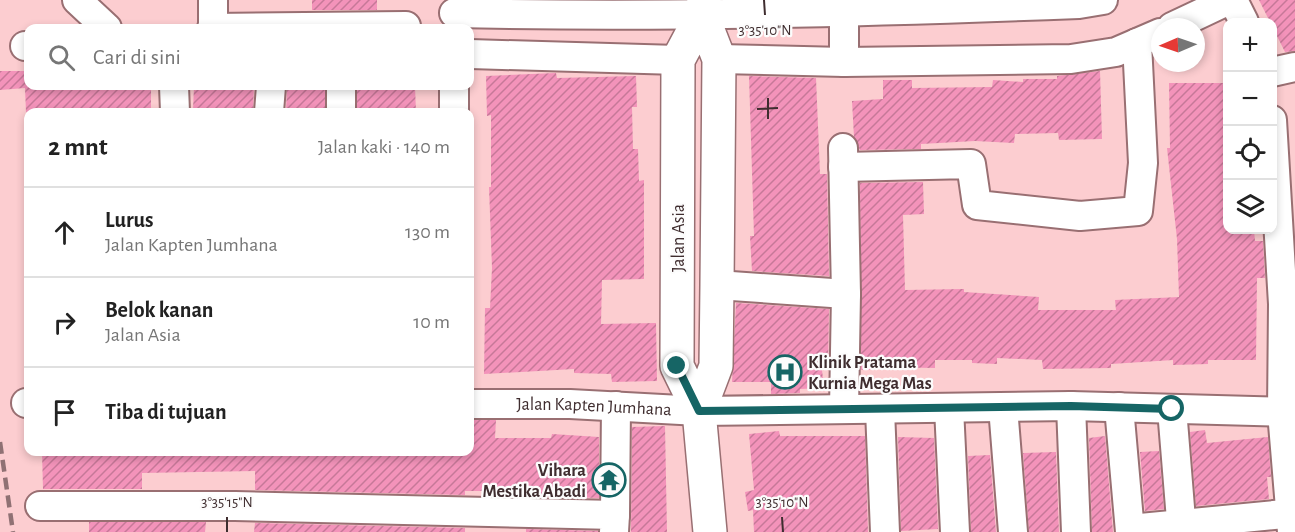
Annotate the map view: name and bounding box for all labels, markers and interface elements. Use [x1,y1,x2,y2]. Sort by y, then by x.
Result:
north arrow [1151,18,1205,72]
map controls [1223,18,1277,234]
button: + [1223,18,1277,72]
text: 3°35'10"N [738,23,792,38]
search box [24,24,474,90]
icon: search [45,41,78,74]
text: Cari di sini [93,46,181,68]
button: − [1223,72,1277,126]
button: locate [1223,126,1277,180]
text: 2 mnt [48,134,108,160]
text: Jalan kaki · 140 m [318,137,450,157]
button: layers [1223,180,1277,234]
street label: Jalan Asia [670,204,688,272]
text: Lurus [105,209,154,231]
icon: ahead [48,216,81,249]
text: 130 m [405,222,450,242]
text: Jalan Kapten Jumhana [105,235,278,255]
text: Belok kanan [105,299,213,321]
icon: right [48,306,81,339]
text: 10 m [413,312,450,332]
text: Jalan Asia [105,325,181,345]
route end [663,352,689,378]
hospital icon: Klinik Pratama Kurnia Mega Mas [767,354,803,390]
place label: Klinik Pratama Kurnia Mega Mas [808,354,932,393]
route start [1158,395,1184,421]
icon: arrive [48,396,81,429]
street label: Jalan Kapten Jumhana [516,396,672,420]
text: Tiba di tujuan [105,401,227,423]
place label: Vihara Mestika Abadi [483,462,586,501]
temple icon: Vihara Mestika Abadi [591,462,627,498]
text: 3°35'15"N [201,495,253,510]
text: 3°35'10"N [755,495,809,510]

